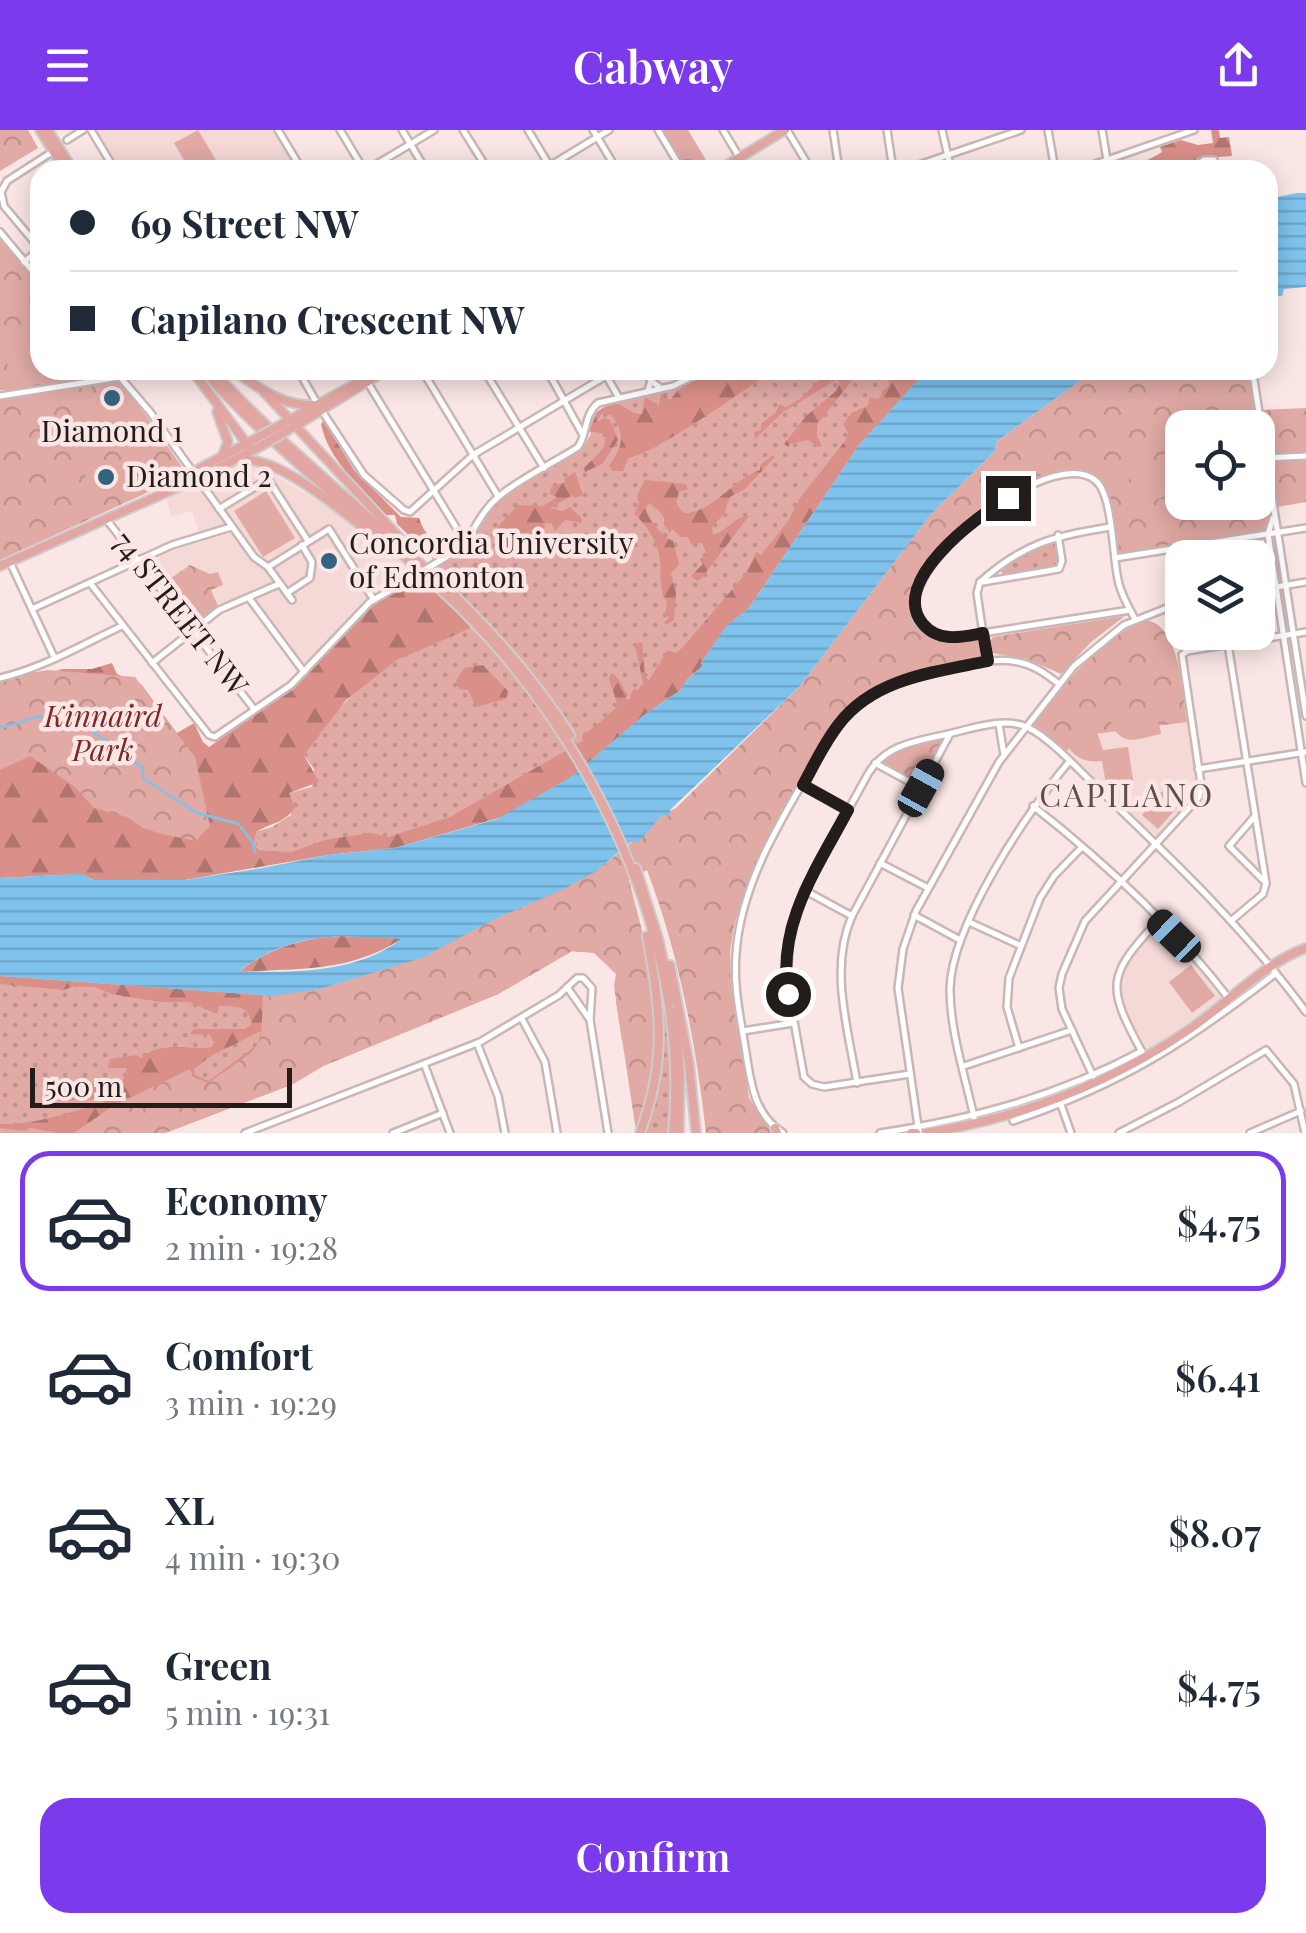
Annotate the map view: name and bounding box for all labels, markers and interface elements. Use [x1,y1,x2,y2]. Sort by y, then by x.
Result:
text: Cabway [573,35,733,95]
icon: menu [40,38,95,93]
icon: share [1211,38,1266,93]
text: 69 Street NW [130,197,358,248]
text: Capilano Crescent NW [130,293,524,344]
marker: Diamond 1 [101,387,123,409]
place label: Diamond 1 [41,410,183,450]
map controls [1165,410,1275,650]
button: locate [1165,410,1275,520]
place label: Diamond 2 [126,455,272,495]
marker: Diamond 2 [95,466,117,488]
route end [986,476,1031,521]
street label: 74 STREET NW [105,522,259,704]
place label: Concordia University of Edmonton [349,522,634,596]
button: layers [1165,540,1275,650]
marker: Concordia University of Edmonton [318,550,340,572]
park label: Kinnaird Park [43,695,162,769]
car [893,754,949,822]
district label: CAPILANO [1039,772,1215,815]
car [1142,904,1206,968]
route start [766,972,811,1017]
scale bar [30,1063,292,1108]
text: 500 m [45,1067,122,1104]
text: Economy [165,1174,328,1225]
icon: car [45,1176,135,1266]
text: $4.75 [1177,1196,1261,1247]
text: 2 min · 19:28 [165,1225,338,1268]
text: Comfort [165,1329,313,1380]
icon: car [45,1331,135,1421]
text: $6.41 [1175,1351,1261,1402]
text: 3 min · 19:29 [165,1380,337,1423]
text: XL [165,1484,214,1535]
icon: car [45,1486,135,1576]
text: $8.07 [1168,1506,1261,1557]
text: 4 min · 19:30 [165,1535,340,1578]
text: Green [165,1639,272,1690]
icon: car [45,1641,135,1731]
text: $4.75 [1177,1661,1261,1712]
text: 5 min · 19:31 [165,1690,330,1733]
button: Confirm [40,1798,1266,1913]

